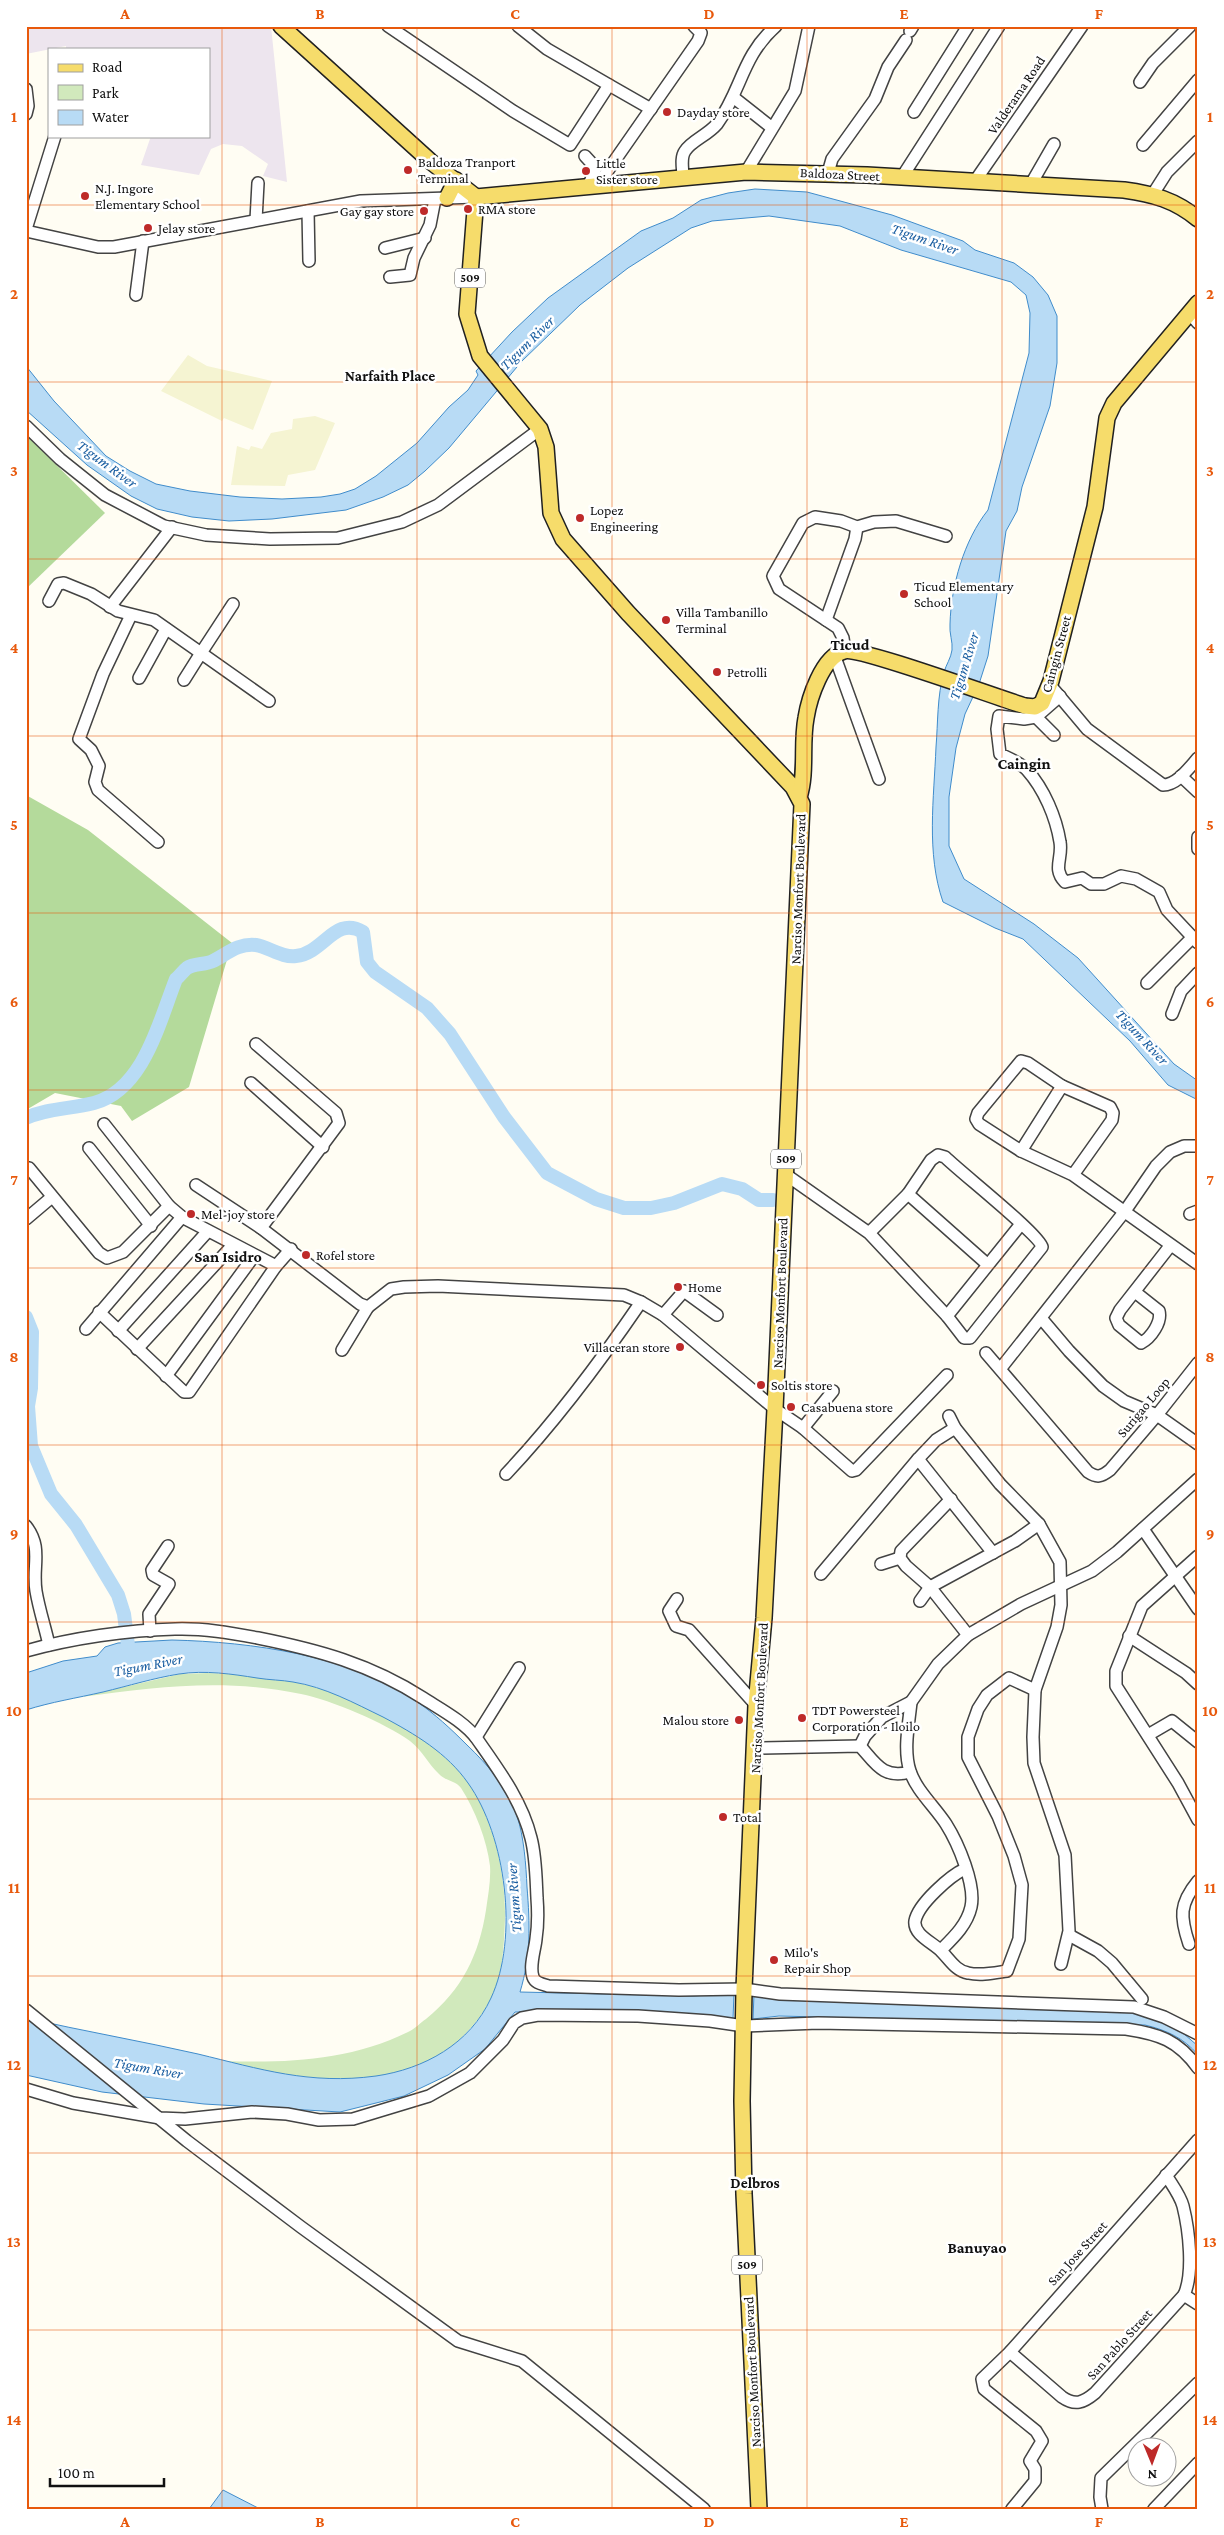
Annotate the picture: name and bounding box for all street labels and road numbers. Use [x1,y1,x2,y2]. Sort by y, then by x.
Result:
street label: Valderama Road [984,52,1048,137]
street label: Baldoza Street [800,164,881,184]
road number: 509 [455,268,485,288]
street label: Caingin Street [1038,613,1074,694]
street label: Narciso Monfort Boulevard [787,813,809,965]
road number: 509 [771,1150,801,1168]
street label: Narciso Monfort Boulevard [769,1217,791,1369]
street label: Surigao Loop [1113,1374,1173,1440]
street label: Narciso Monfort Boulevard [747,1622,771,1774]
street label: San Jose Street [1044,2217,1110,2289]
road number: 509 [732,2256,762,2274]
street label: Narciso Monfort Boulevard [740,2296,764,2448]
street label: San Pablo Street [1083,2305,1155,2383]

